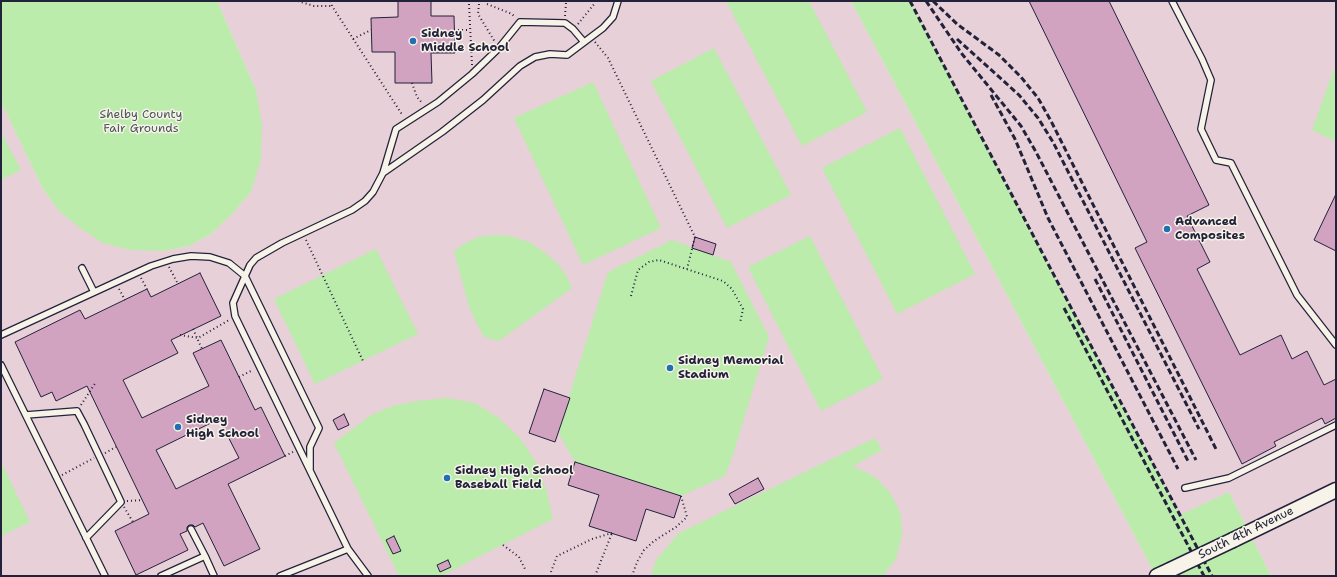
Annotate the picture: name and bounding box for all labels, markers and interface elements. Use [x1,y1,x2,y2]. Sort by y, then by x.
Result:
place label: Sidney Middle School [421,27,509,55]
marker: Sidney Middle School [408,36,418,46]
park label: Shelby County Fair Grounds [100,108,182,136]
place label: Advanced Composites [1175,215,1245,243]
marker: Advanced Composites [1162,224,1172,234]
place label: Sidney Memorial Stadium [678,354,784,382]
marker: Sidney Memorial Stadium [665,363,675,373]
place label: Sidney High School [186,413,259,441]
marker: Sidney High School [173,422,183,432]
place label: Sidney High School Baseball Field [455,464,573,492]
marker: Sidney High School Baseball Field [442,473,452,483]
street label: South 4th Avenue [1196,504,1296,562]

